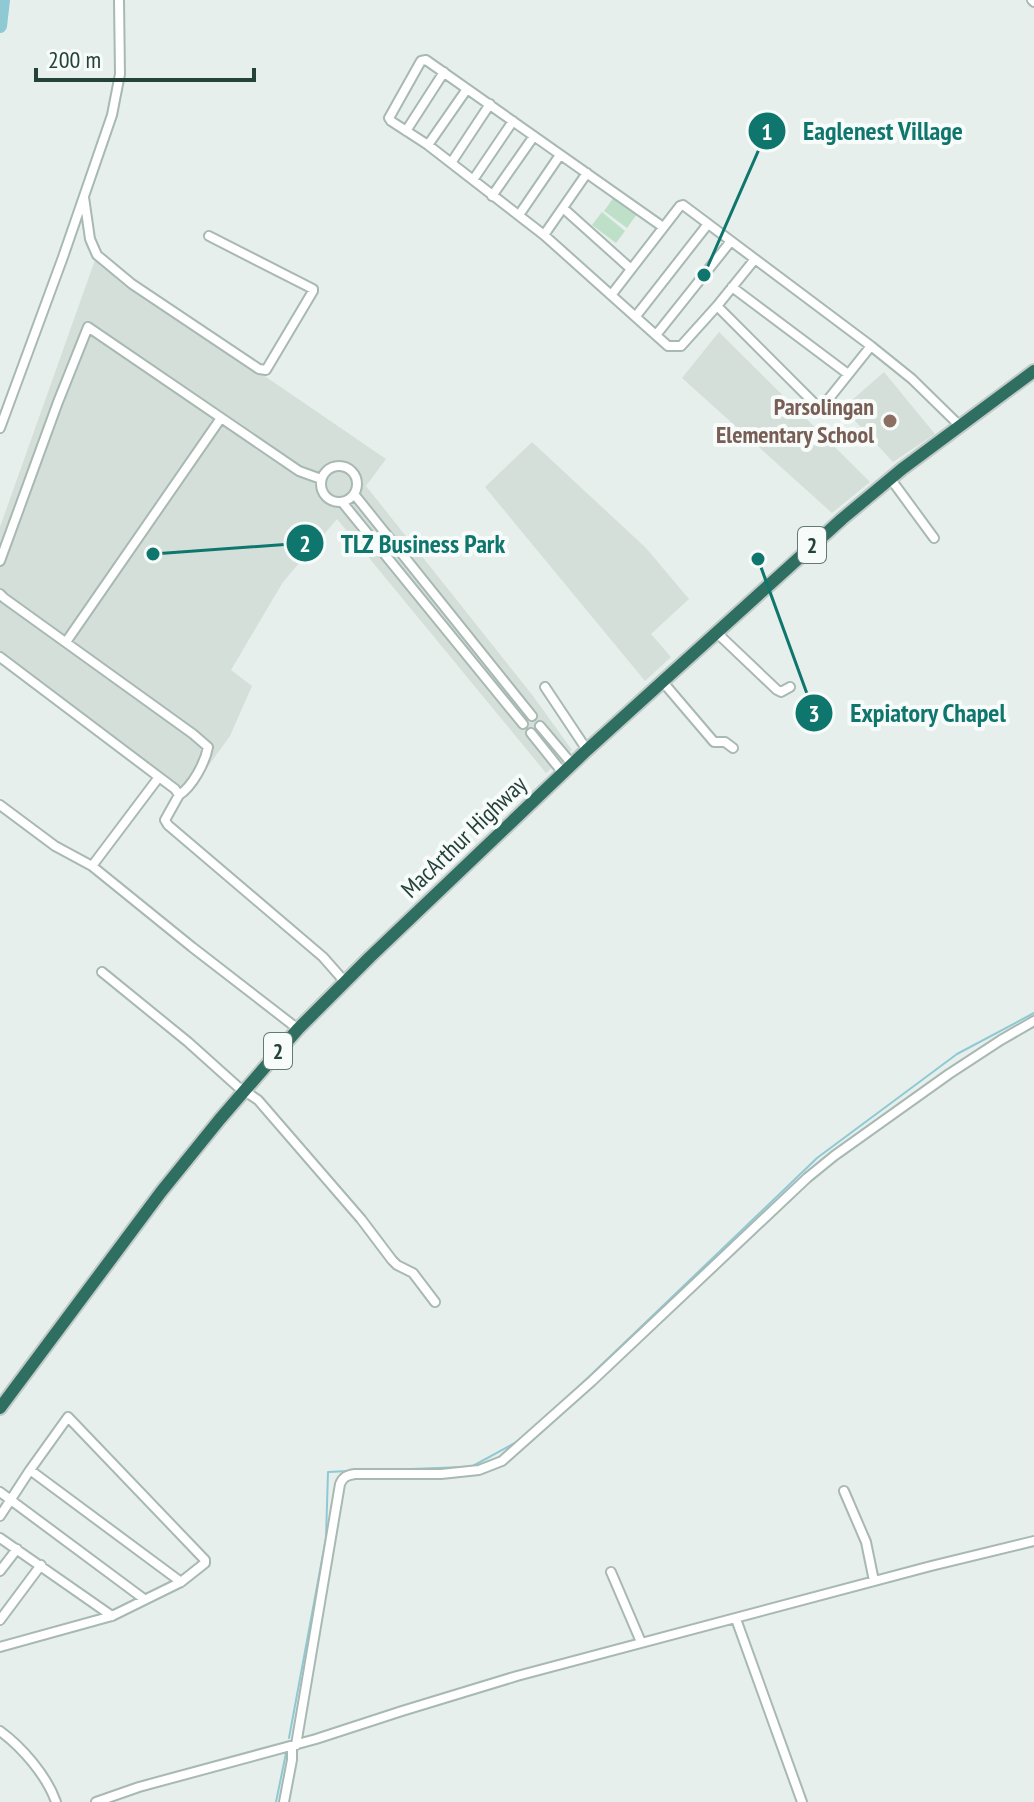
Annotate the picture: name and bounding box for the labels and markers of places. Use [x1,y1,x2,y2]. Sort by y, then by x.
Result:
callout: Eaglenest Village [747,106,980,156]
place label: Parsolingan Elementary School [716,391,874,450]
marker: Parsolingan Elementary School [881,412,899,430]
callout: TLZ Business Park [285,518,521,568]
callout: Expiatory Chapel [794,688,1022,738]

